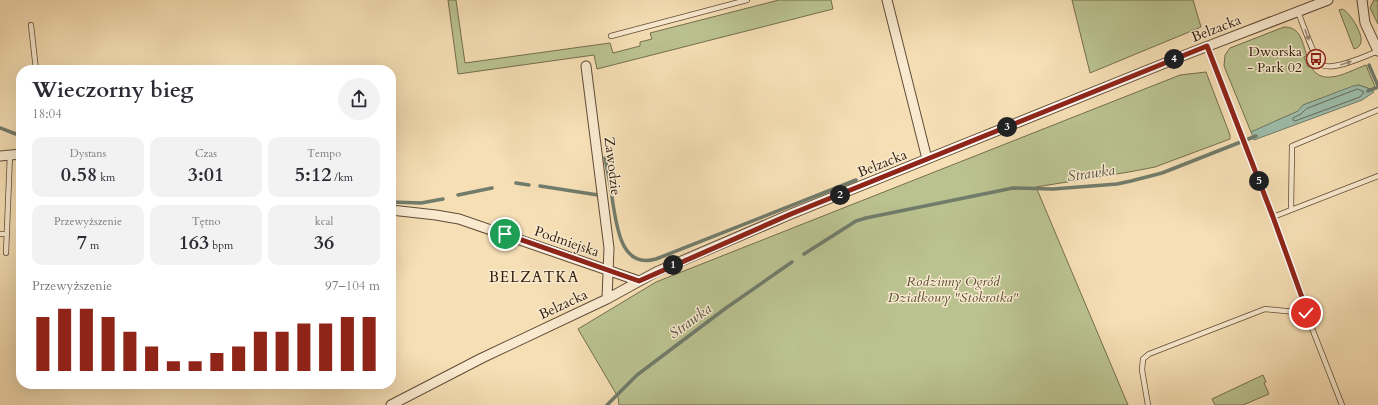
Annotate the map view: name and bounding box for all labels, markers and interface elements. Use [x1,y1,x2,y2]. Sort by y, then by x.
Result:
street label: Belzacka [1189,10,1244,47]
one-way arrow [1305,30,1311,42]
place label: Dworska - Park 02 [1247,42,1302,77]
bus stop icon: Dworska - Park 02 [1305,48,1327,70]
pin: 4 [1164,49,1184,69]
text: 4 [1171,51,1177,66]
one-way arrow [1341,59,1353,65]
text: Wieczorny bieg [32,75,193,105]
button: share [338,78,380,120]
text: 18:04 [32,105,62,123]
pin: 3 [997,117,1017,137]
text: 3 [1004,119,1010,134]
street label: Zawodzie [599,136,626,196]
street label: Belzacka [855,145,910,182]
text: Dystans [70,146,106,161]
text: Czas [195,146,217,161]
text: Tempo [307,146,341,161]
water label: Strawka [1066,160,1116,186]
text: 0.58 [61,161,97,188]
text: 3:01 [188,161,224,188]
text: 5:12 [295,161,331,188]
text: km [97,170,115,185]
text: /km [331,170,353,185]
pin: 5 [1249,171,1269,191]
text: 5 [1256,173,1262,188]
pin: 2 [830,185,850,205]
text: 2 [837,187,843,202]
text: Przewyższenie [54,214,122,229]
text: Tętno [192,214,220,229]
text: kcal [315,214,333,229]
pin [488,217,522,251]
street label: Podmiejska [532,221,602,261]
icon: arrive [494,223,516,245]
text: 7 [77,229,87,256]
text: 163 [179,229,209,256]
text: 36 [314,229,334,256]
text: m [87,238,99,253]
text: bpm [209,238,233,253]
pin: 1 [663,255,683,275]
text: 1 [670,257,676,272]
district label: BELZATKA [489,267,579,287]
park label: Rodzinny Ogród Działkowy "Stokrotka" [888,272,1019,307]
text: Przewyższenie [32,277,112,295]
text: 97–104 m [325,277,380,295]
street label: Belzacka [536,285,591,324]
pin [1289,296,1323,330]
water label: Strawka [665,299,716,343]
icon: check [1295,302,1317,324]

